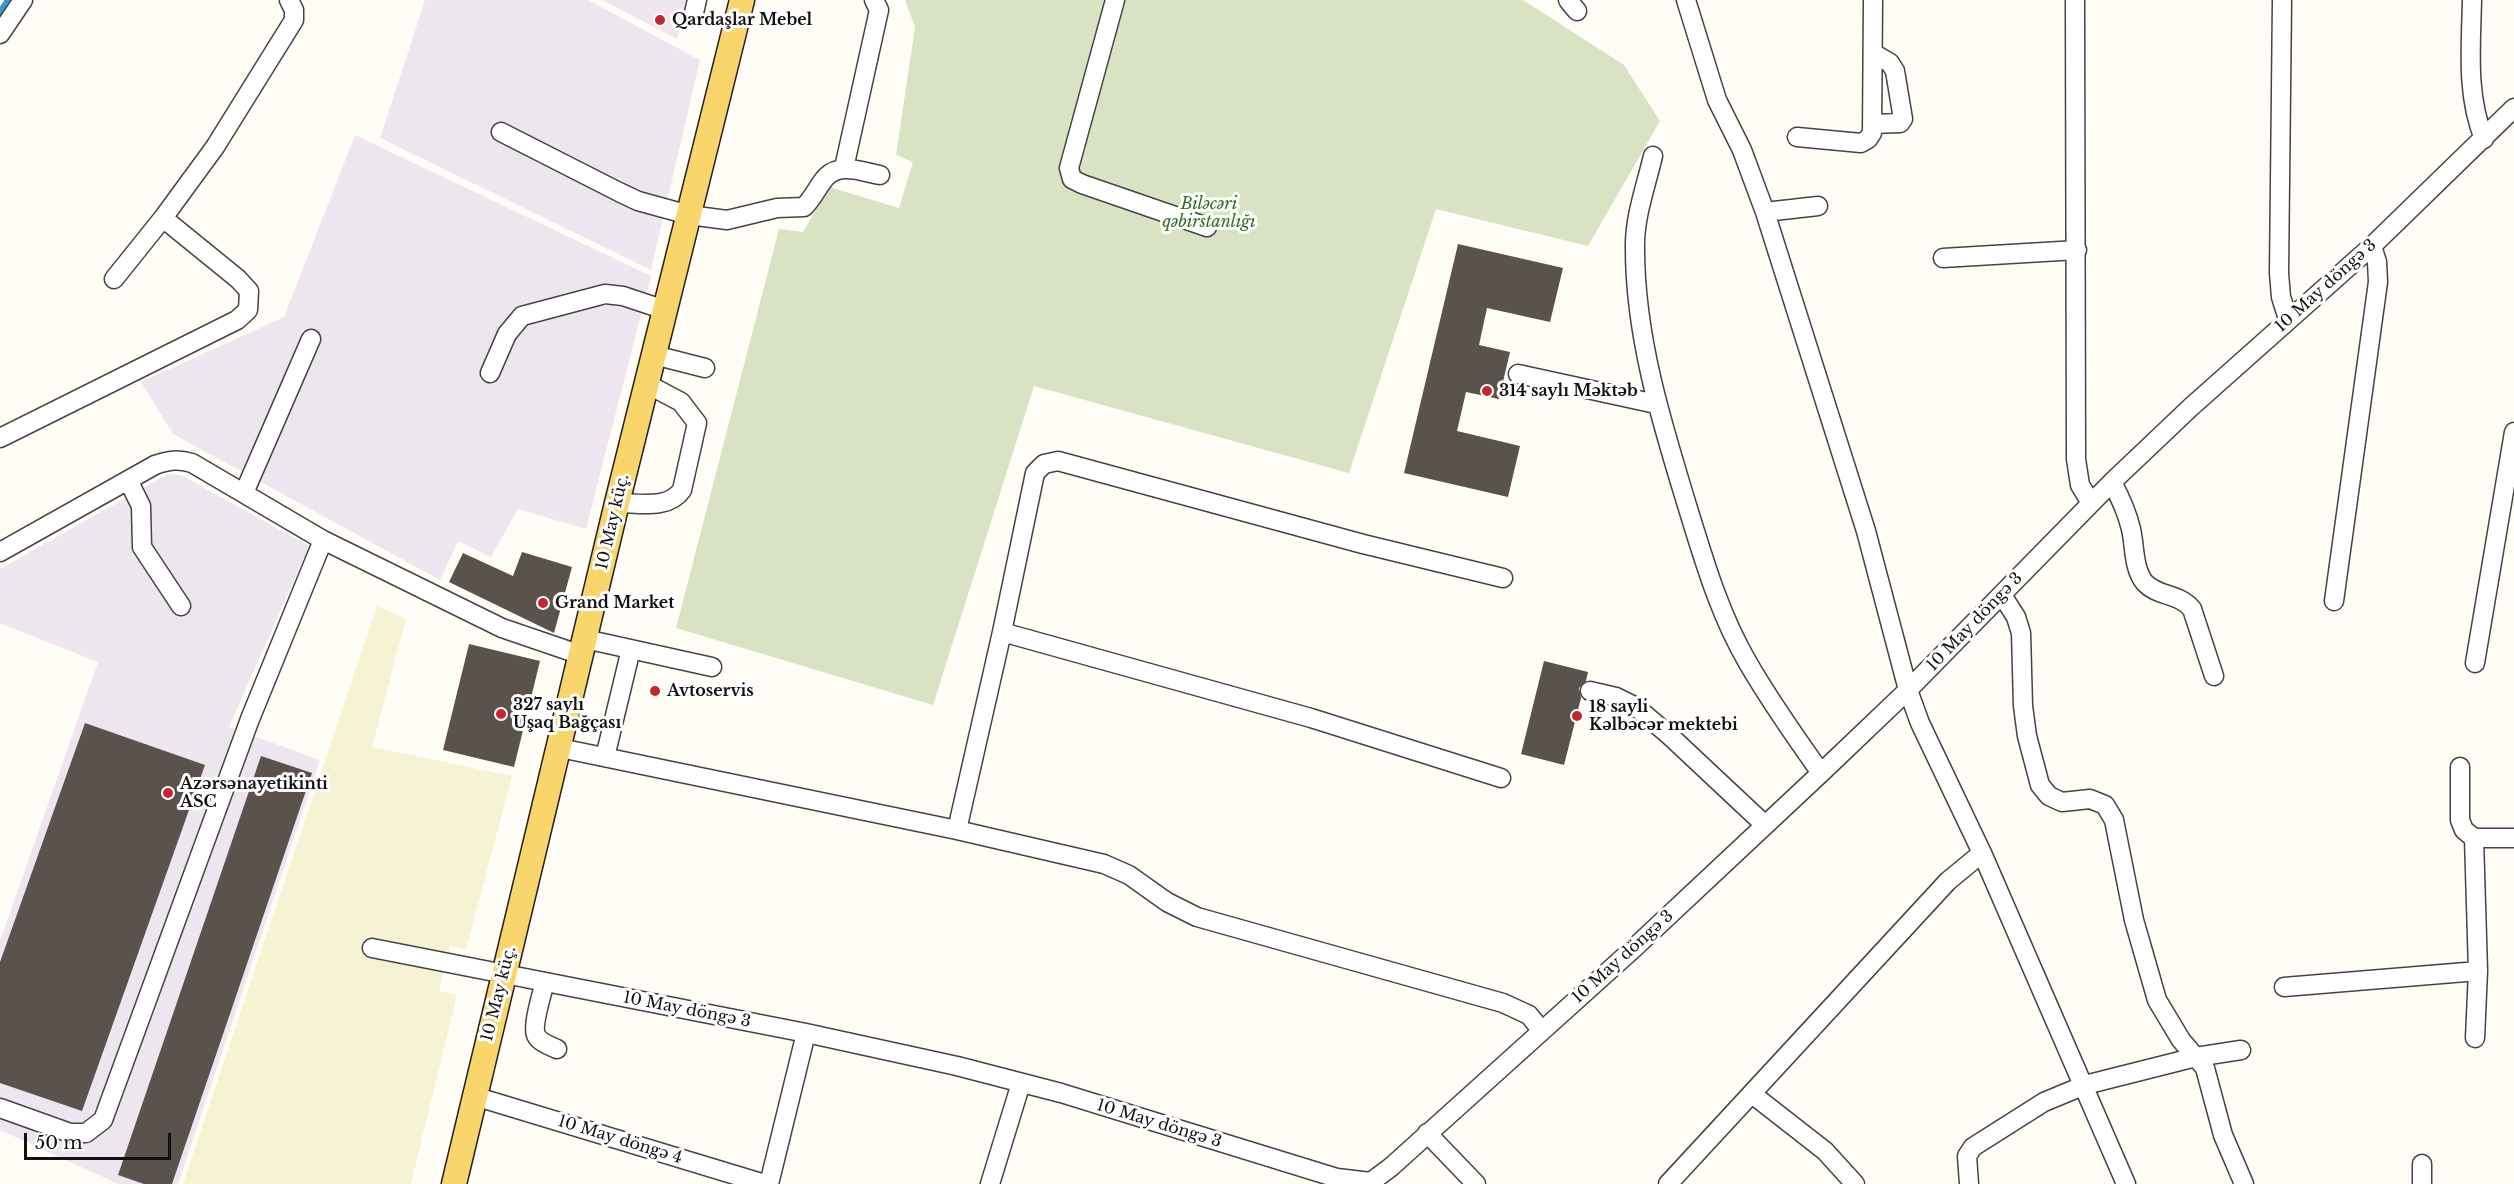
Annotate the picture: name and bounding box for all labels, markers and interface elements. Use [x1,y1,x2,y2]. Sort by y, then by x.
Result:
place label: Qardaşlar Mebel [672,10,812,30]
marker: Qardaşlar Mebel [653,13,667,27]
park label: Biləcəri qəbirstanlığı [1162,194,1256,232]
street label: 10 May döngə 3 [2271,236,2381,336]
place label: 314 saylı Məktəb [1499,381,1638,401]
marker: 314 saylı Məktəb [1480,384,1494,398]
street label: 10 May küç. [593,472,633,572]
street label: 10 May döngə 3 [1923,569,2027,675]
place label: Grand Market [555,593,674,613]
marker: Grand Market [536,596,550,610]
place label: Avtoservis [667,681,754,701]
marker: Avtoservis [648,684,662,698]
place label: 327 saylı Uşaq Bağçası [513,695,621,733]
place label: 18 sayli Kəlbəcər mektebi [1589,697,1738,735]
marker: 327 saylı Uşaq Bağçası [494,707,508,721]
marker: 18 sayli Kəlbəcər mektebi [1570,709,1584,723]
place label: Azərsənayetikinti ASC [180,774,328,812]
marker: Azərsənayetikinti ASC [161,786,175,800]
street label: 10 May döngə 3 [1568,907,1678,1007]
street label: 10 May küç. [478,944,520,1044]
street label: 10 May döngə 3 [622,988,752,1032]
street label: 10 May döngə 3 [1094,1096,1224,1152]
street label: 10 May döngə 4 [556,1112,684,1168]
scale bar [27,1121,174,1159]
text: 50 m [35,1132,83,1154]

